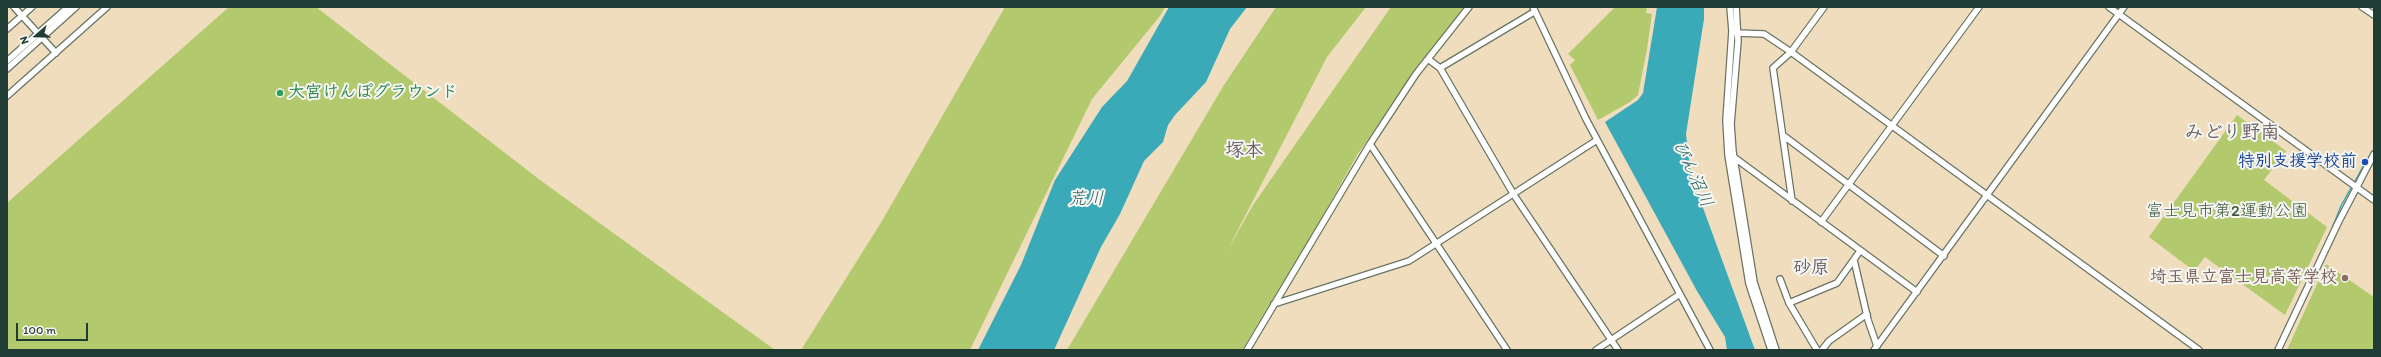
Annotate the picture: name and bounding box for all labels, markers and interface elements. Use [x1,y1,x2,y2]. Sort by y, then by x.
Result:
north arrow [16,16,56,56]
text: N [17,35,32,46]
place label: 大宮けんぽグラウンド [288,83,458,103]
marker: 大宮けんぽグラウンド [275,88,285,98]
district label: みどり野南 [2185,122,2279,144]
water label: びん沼川 [1667,137,1717,211]
district label: 塚本 [1225,140,1263,162]
place label: 特別支援学校前 [2238,152,2357,172]
marker: 特別支援学校前 [2360,157,2370,167]
water label: 荒川 [1068,188,1104,210]
park label: 富士見市第2運動公園 [2146,202,2308,222]
district label: 砂原 [1793,257,1829,279]
place label: 埼玉県立富士見高等学校 [2150,268,2337,288]
marker: 埼玉県立富士見高等学校 [2340,273,2350,283]
scale bar [18,315,90,341]
text: 100 m [23,323,56,337]

